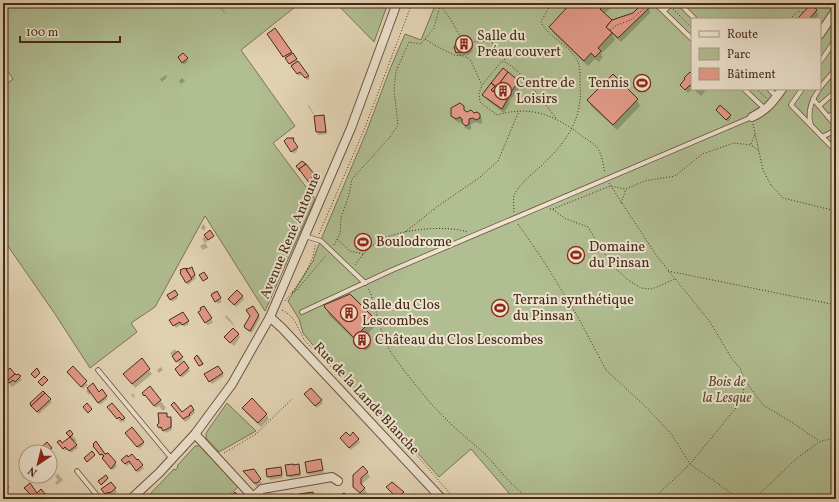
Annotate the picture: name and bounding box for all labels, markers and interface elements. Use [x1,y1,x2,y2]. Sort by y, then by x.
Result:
scale bar [20,18,120,44]
legend [691,18,821,90]
text: 100 m [26,25,59,41]
place label: Salle du Préau couvert [477,27,561,62]
text: Route [727,27,758,43]
building icon: Salle du Préau couvert [454,34,474,54]
text: Parc [727,47,750,63]
text: Bâtiment [727,67,776,83]
sports icon: Tennis [632,73,652,93]
place label: Centre de Loisirs [516,74,575,109]
place label: Tennis [588,74,629,93]
building icon: Centre de Loisirs [493,81,513,101]
street label: Avenue René Antoune [256,170,326,302]
sports icon: Boulodrome [353,232,373,252]
place label: Boulodrome [376,233,452,252]
place label: Domaine du Pinsan [589,238,650,273]
sports icon: Domaine du Pinsan [566,245,586,265]
place label: Terrain synthétique du Pinsan [513,291,634,326]
place label: Salle du Clos Lescombes [362,296,440,331]
sports icon: Terrain synthétique du Pinsan [490,298,510,318]
building icon: Salle du Clos Lescombes [339,303,359,323]
building icon: Château du Clos Lescombes [352,330,372,350]
place label: Château du Clos Lescombes [375,331,543,350]
street label: Rue de la Lande Blanche [309,338,424,460]
park label: Bois de la Lesque [702,373,752,408]
north arrow [18,444,58,484]
text: N [26,463,41,479]

